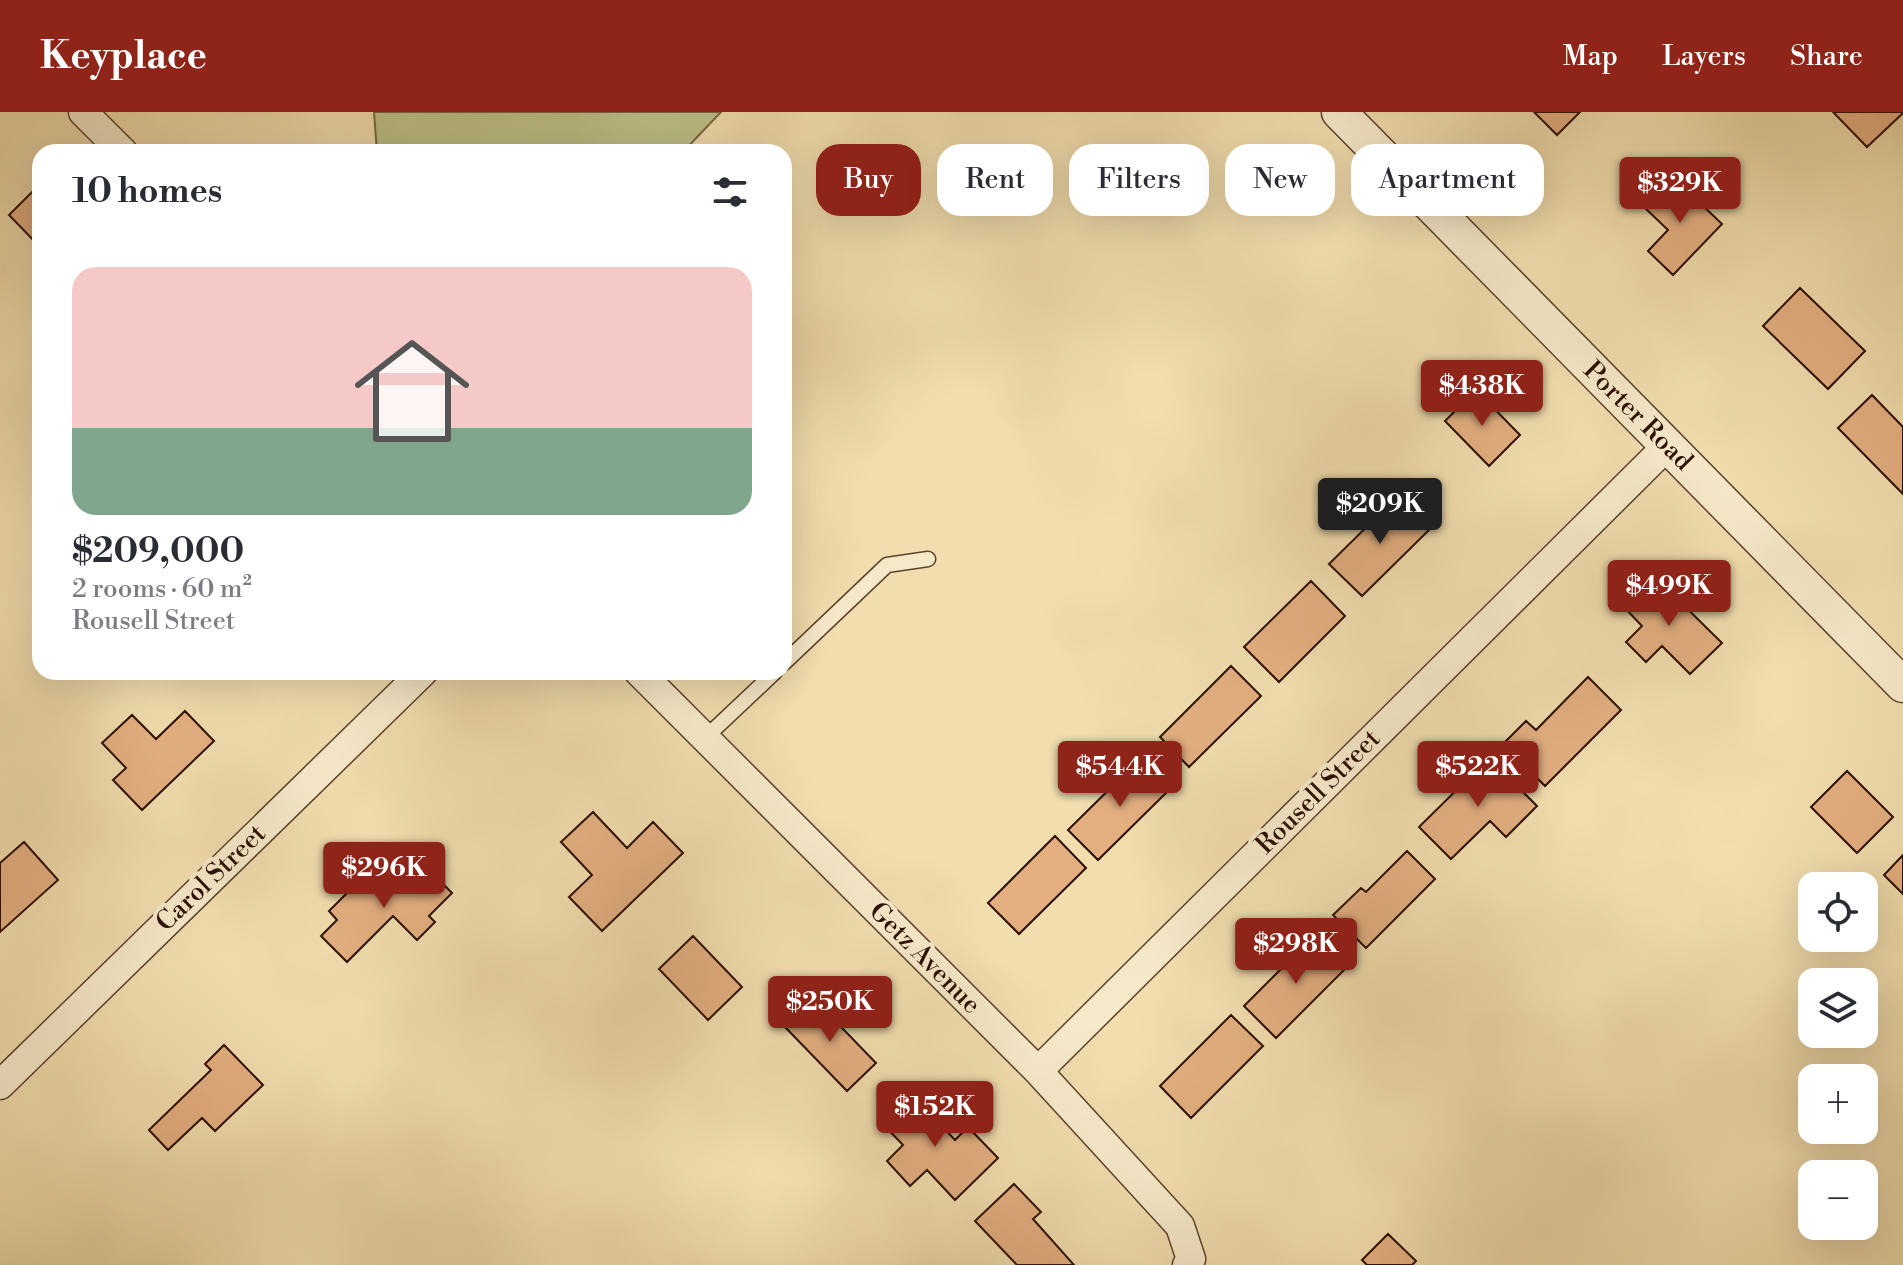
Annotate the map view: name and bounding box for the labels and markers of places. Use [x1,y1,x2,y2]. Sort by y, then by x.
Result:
pin: $329K [1624,157,1736,225]
pin: $438K [1426,360,1538,428]
pin: $209K [1324,478,1436,546]
pin: $499K [1613,560,1725,628]
pin: $544K [1064,741,1176,809]
pin: $522K [1422,741,1534,809]
pin: $296K [328,842,440,910]
pin: $298K [1240,918,1352,986]
pin: $250K [774,976,886,1044]
pin: $152K [879,1081,991,1149]

